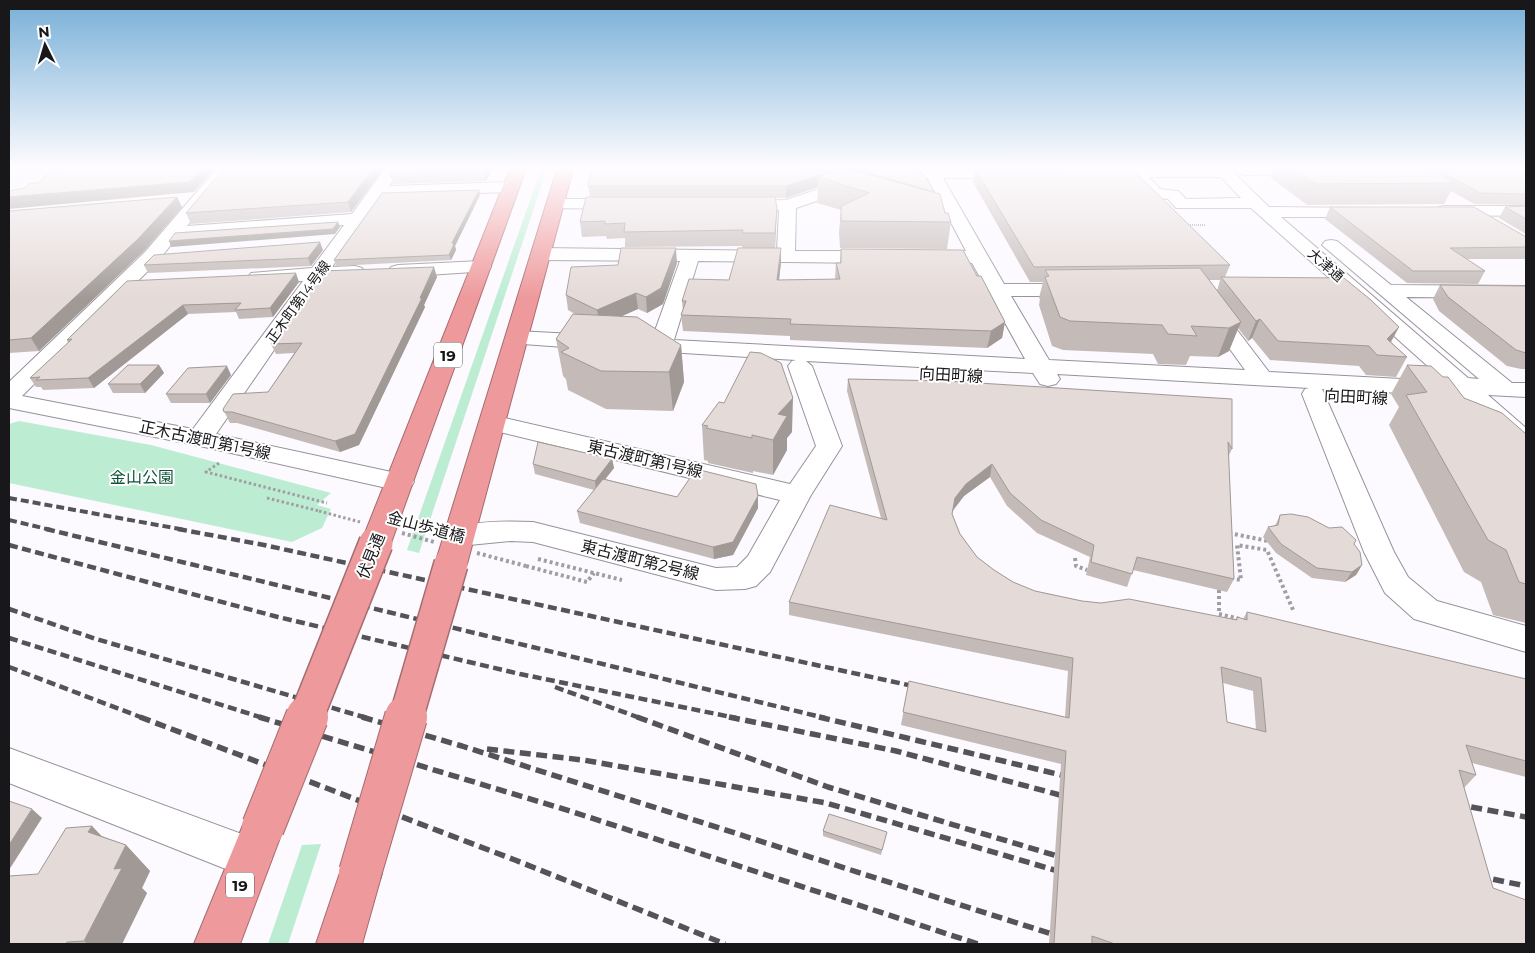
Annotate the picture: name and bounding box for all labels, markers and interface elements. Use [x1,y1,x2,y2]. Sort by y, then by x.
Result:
north arrow [20,20,70,70]
text: N [37,23,50,42]
street label: 大津通 [1304,244,1348,286]
street label: 正木町第14号線 [262,257,334,347]
road number: 19 [434,342,462,368]
street label: 向田町線 [919,364,983,386]
street label: 向田町線 [1324,386,1388,408]
street label: 正木古渡町第1号線 [138,417,272,463]
street label: 東古渡町第1号線 [585,436,705,482]
park label: 金山公園 [110,468,174,487]
street label: 金山歩道橋 [385,507,467,547]
street label: 伏見通 [353,530,389,582]
street label: 東古渡町第2号線 [579,536,701,584]
road number: 19 [226,872,254,898]

